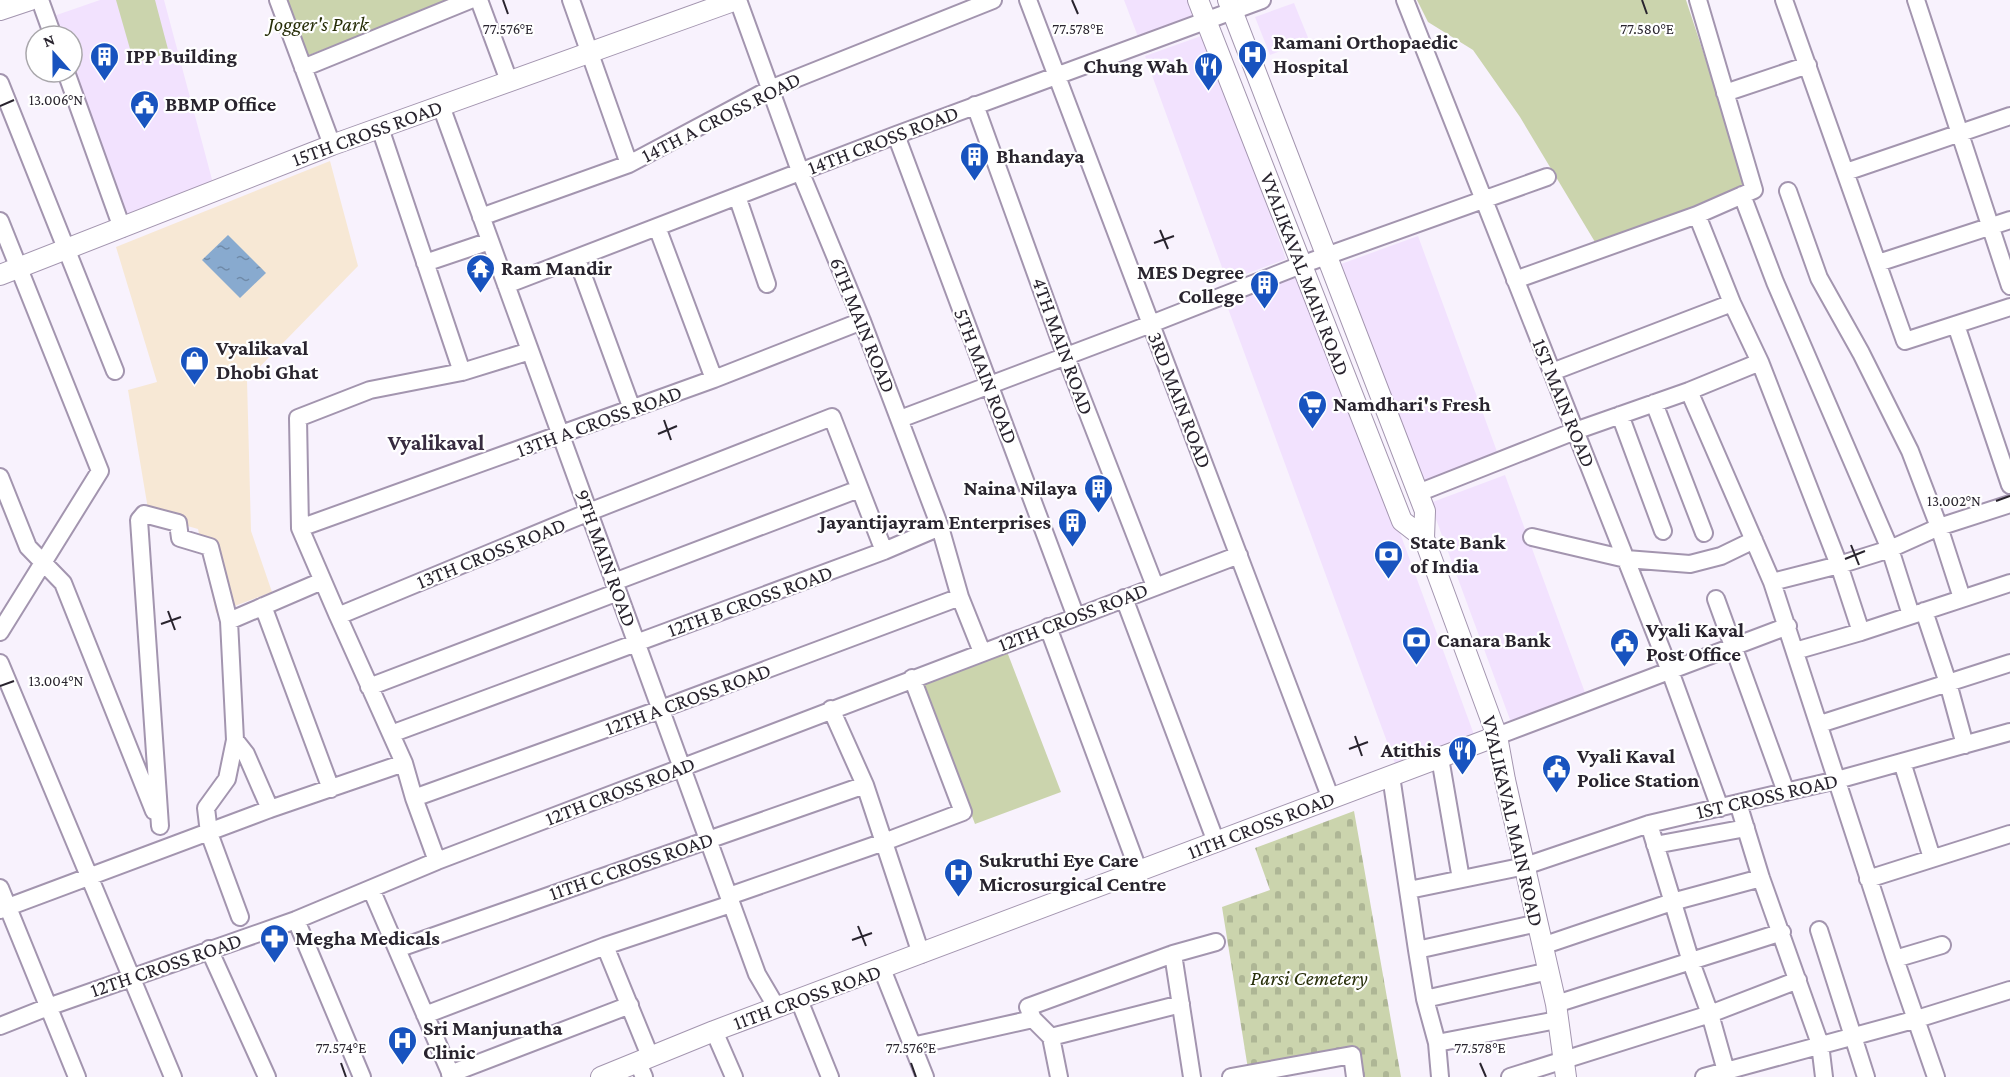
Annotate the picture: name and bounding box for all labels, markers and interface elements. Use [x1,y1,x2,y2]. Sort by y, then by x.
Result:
park label: Jogger's Park [264,12,369,36]
text: 77.576°E [483,21,533,37]
text: 77.578°E [1052,21,1104,37]
text: 77.580°E [1620,21,1674,37]
north arrow [24,24,84,84]
place label: Ramani Orthopaedic Hospital [1273,30,1459,78]
text: N [41,31,57,50]
hospital icon: Ramani Orthopaedic Hospital [1236,38,1268,80]
building icon: IPP Building [89,40,121,82]
place label: IPP Building [126,44,238,68]
restaurant icon: Chung Wah [1193,50,1225,92]
place label: Chung Wah [1083,54,1188,78]
street label: 14TH A CROSS ROAD [637,66,805,168]
public building icon: BBMP Office [128,88,160,130]
text: 13.006°N [29,92,83,108]
place label: BBMP Office [165,92,276,116]
street label: 15TH CROSS ROAD [288,95,446,171]
street label: 14TH CROSS ROAD [804,100,962,180]
building icon: Bhandaya [959,140,991,182]
place label: Bhandaya [996,144,1085,168]
street label: VYALIKAVAL MAIN ROAD [1255,169,1355,379]
temple icon: Ram Mandir [464,252,496,294]
street label: 6TH MAIN ROAD [825,254,901,396]
place label: Ram Mandir [501,256,613,280]
place label: MES Degree College [1137,260,1244,308]
building icon: MES Degree College [1249,268,1281,310]
street label: 4TH MAIN ROAD [1027,274,1099,418]
street label: 5TH MAIN ROAD [949,305,1023,447]
street label: 3RD MAIN ROAD [1143,328,1217,472]
street label: 1ST MAIN ROAD [1527,335,1601,471]
place label: Vyalikaval Dhobi Ghat [215,336,319,384]
shop icon: Vyalikaval Dhobi Ghat [179,344,211,386]
street label: 13TH A CROSS ROAD [513,380,685,462]
supermarket icon: Namdhari's Fresh [1296,388,1328,430]
place label: Namdhari's Fresh [1333,392,1491,416]
district label: Vyalikaval [387,430,485,455]
building icon: Naina Nilaya [1082,472,1114,514]
place label: Naina Nilaya [963,476,1078,500]
street label: 9TH MAIN ROAD [570,486,642,630]
text: 13.002°N [1927,493,1981,509]
building icon: Jayantijayram Enterprises [1056,506,1088,548]
place label: Jayantijayram Enterprises [817,510,1051,534]
street label: 13TH CROSS ROAD [413,512,569,594]
place label: State Bank of India [1410,530,1506,578]
bank icon: State Bank of India [1373,538,1405,580]
street label: 12TH B CROSS ROAD [664,560,836,642]
street label: 12TH CROSS ROAD [995,577,1151,657]
place label: Vyali Kaval Post Office [1645,618,1744,666]
bank icon: Canara Bank [1400,624,1432,666]
public building icon: Vyali Kaval Post Office [1609,626,1641,668]
place label: Canara Bank [1437,628,1551,652]
street label: 12TH A CROSS ROAD [602,658,774,740]
text: 13.004°N [29,673,83,689]
street label: VYALIKAVAL MAIN ROAD [1477,713,1549,929]
restaurant icon: Atithis [1446,734,1478,776]
place label: Atithis [1380,738,1441,762]
place label: Vyali Kaval Police Station [1576,744,1699,792]
street label: 12TH CROSS ROAD [542,751,698,831]
public building icon: Vyali Kaval Police Station [1540,752,1572,794]
street label: 1ST CROSS ROAD [1694,768,1840,824]
street label: 11TH CROSS ROAD [1184,786,1338,864]
street label: 11TH C CROSS ROAD [546,827,716,905]
place label: Sukruthi Eye Care Microsurgical Centre [979,848,1166,896]
hospital icon: Sukruthi Eye Care Microsurgical Centre [942,856,974,898]
pharmacy icon: Megha Medicals [258,922,290,964]
place label: Megha Medicals [295,926,440,950]
street label: 12TH CROSS ROAD [87,928,245,1002]
street label: 11TH CROSS ROAD [730,959,884,1035]
park label: Parsi Cemetery [1250,966,1368,990]
place label: Sri Manjunatha Clinic [423,1016,563,1064]
hospital icon: Sri Manjunatha Clinic [386,1024,418,1066]
text: 77.574°E [316,1040,366,1056]
text: 77.576°E [886,1040,936,1056]
text: 77.578°E [1454,1040,1506,1056]

